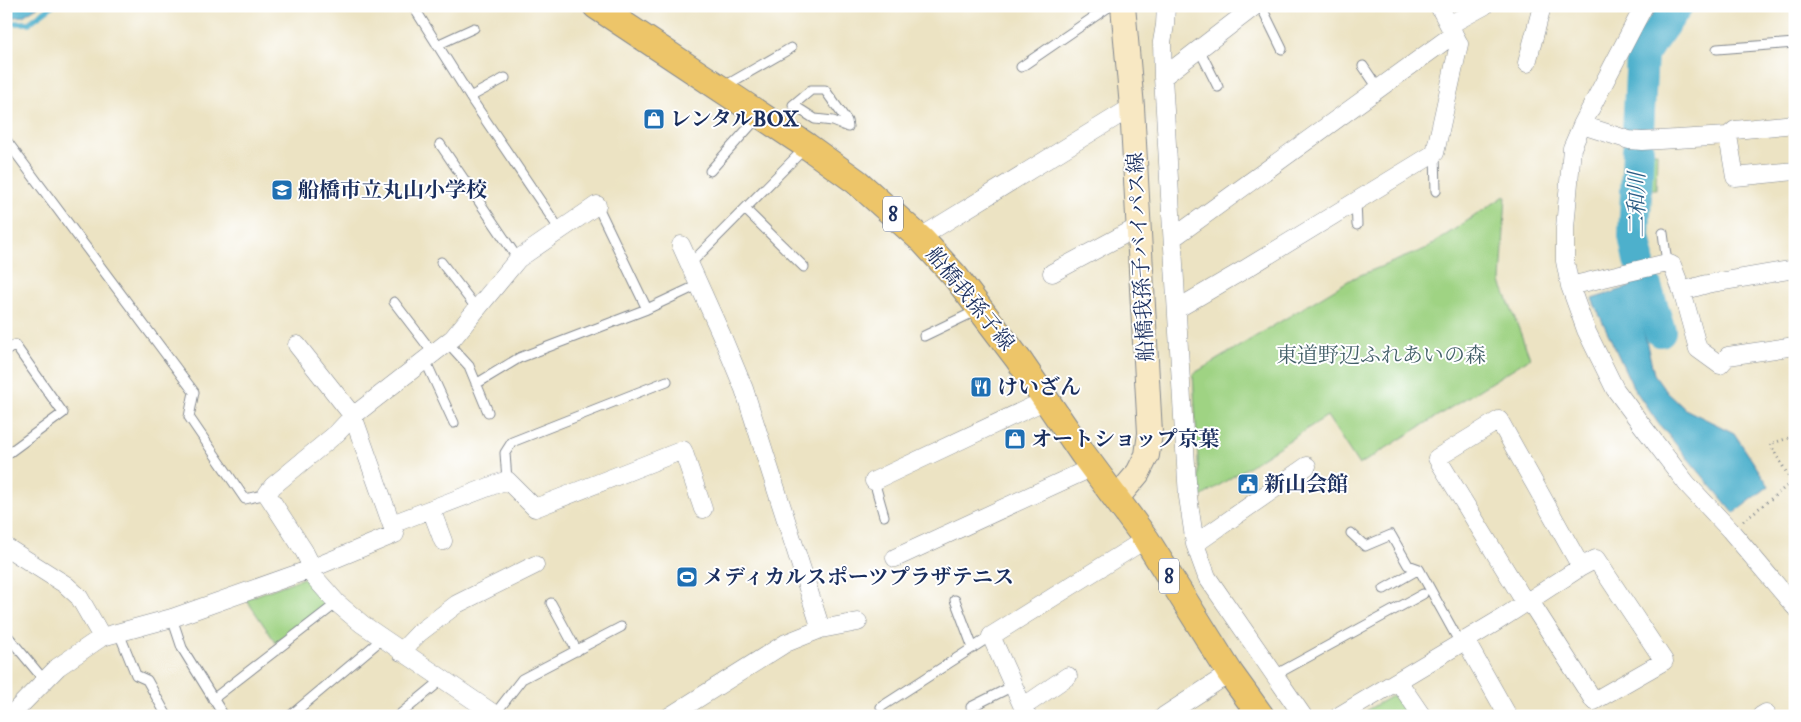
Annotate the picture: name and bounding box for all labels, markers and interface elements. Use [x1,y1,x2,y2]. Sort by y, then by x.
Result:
place label: レンタルBOX [670,106,800,133]
shop icon: レンタルBOX [642,107,666,131]
street label: 船橋我孫子バイパス線 [1122,152,1160,362]
water label: 二和川 [1623,170,1651,238]
place label: 船橋市立丸山小学校 [298,177,487,204]
school or university icon: 船橋市立丸山小学校 [270,178,294,202]
road number: 8 [883,196,903,232]
street label: 船橋我孫子線 [920,242,1020,356]
park label: 東道野辺ふれあいの森 [1276,342,1486,369]
place label: けいざん [997,374,1081,401]
restaurant icon: けいざん [969,375,993,399]
place label: オートショップ京葉 [1031,426,1220,453]
shop icon: オートショップ京葉 [1003,427,1027,451]
place label: 新山会館 [1264,471,1348,498]
public building icon: 新山会館 [1236,472,1260,496]
road number: 8 [1159,558,1179,594]
place label: メディカルスポーツプラザテニス [703,564,1014,591]
sports icon: メディカルスポーツプラザテニス [675,565,699,589]

